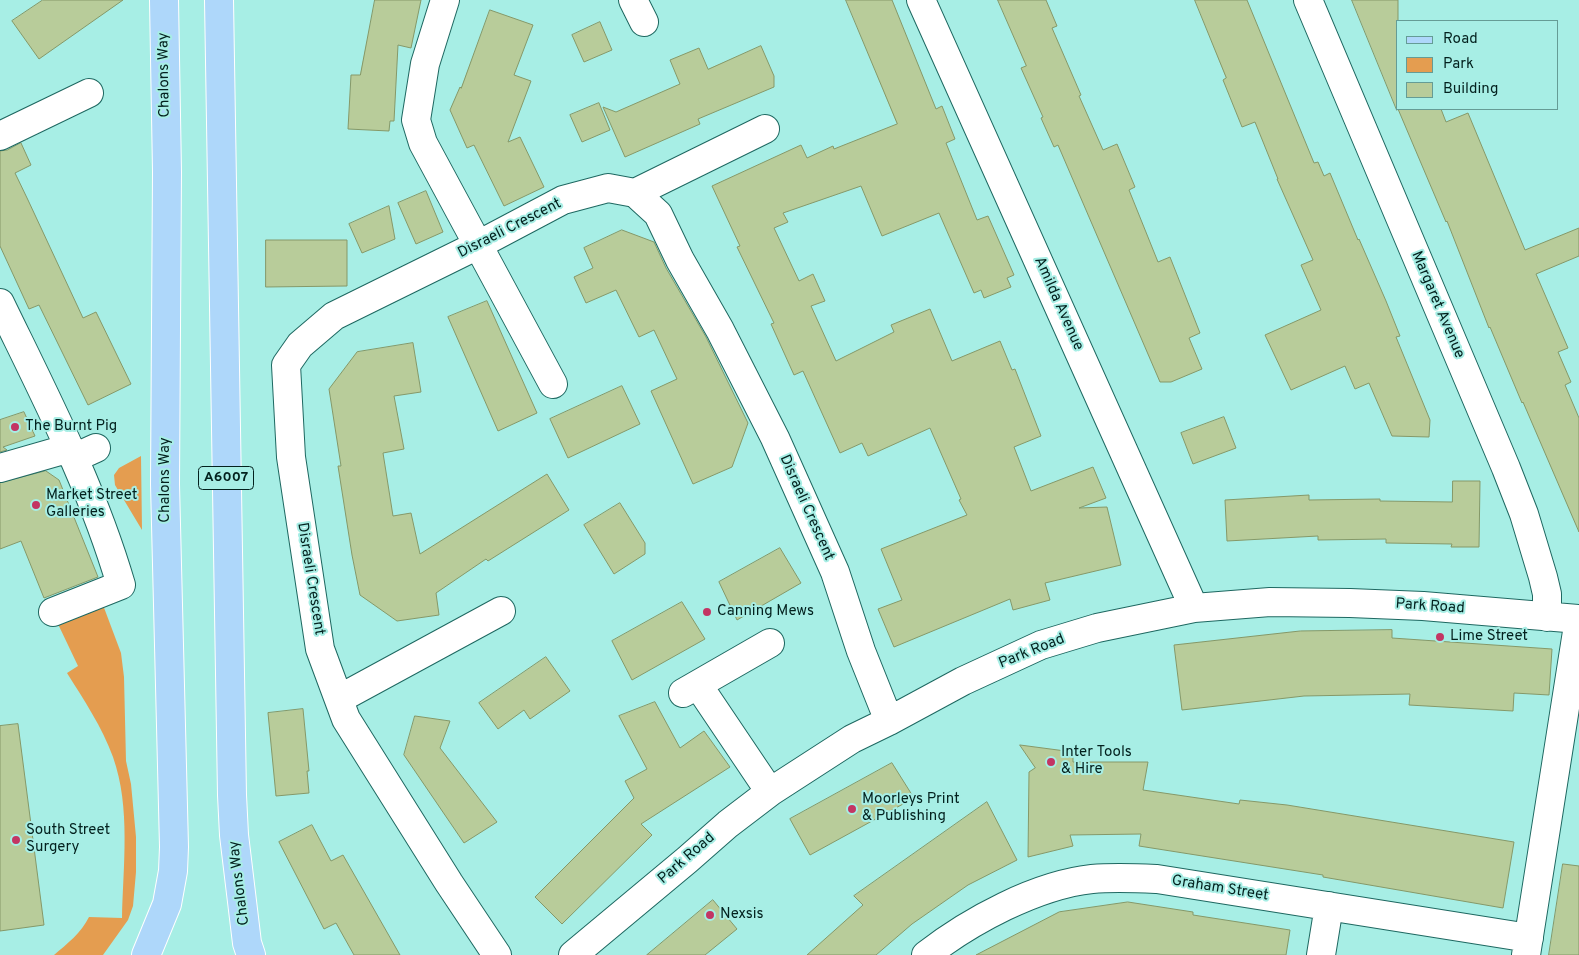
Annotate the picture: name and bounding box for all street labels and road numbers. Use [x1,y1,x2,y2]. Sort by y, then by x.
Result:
street label: Chalons Way [155,32,175,118]
street label: Disraeli Crescent [455,195,565,263]
street label: Margaret Avenue [1406,249,1468,361]
street label: Amilda Avenue [1029,254,1087,354]
street label: Chalons Way [157,437,175,523]
street label: Disraeli Crescent [775,452,837,564]
road number: A6007 [198,466,254,489]
street label: Disraeli Crescent [292,521,328,637]
street label: Park Road [1395,596,1465,618]
street label: Park Road [997,631,1067,673]
street label: Park Road [655,830,719,888]
street label: Chalons Way [226,840,254,926]
street label: Graham Street [1170,872,1270,906]

